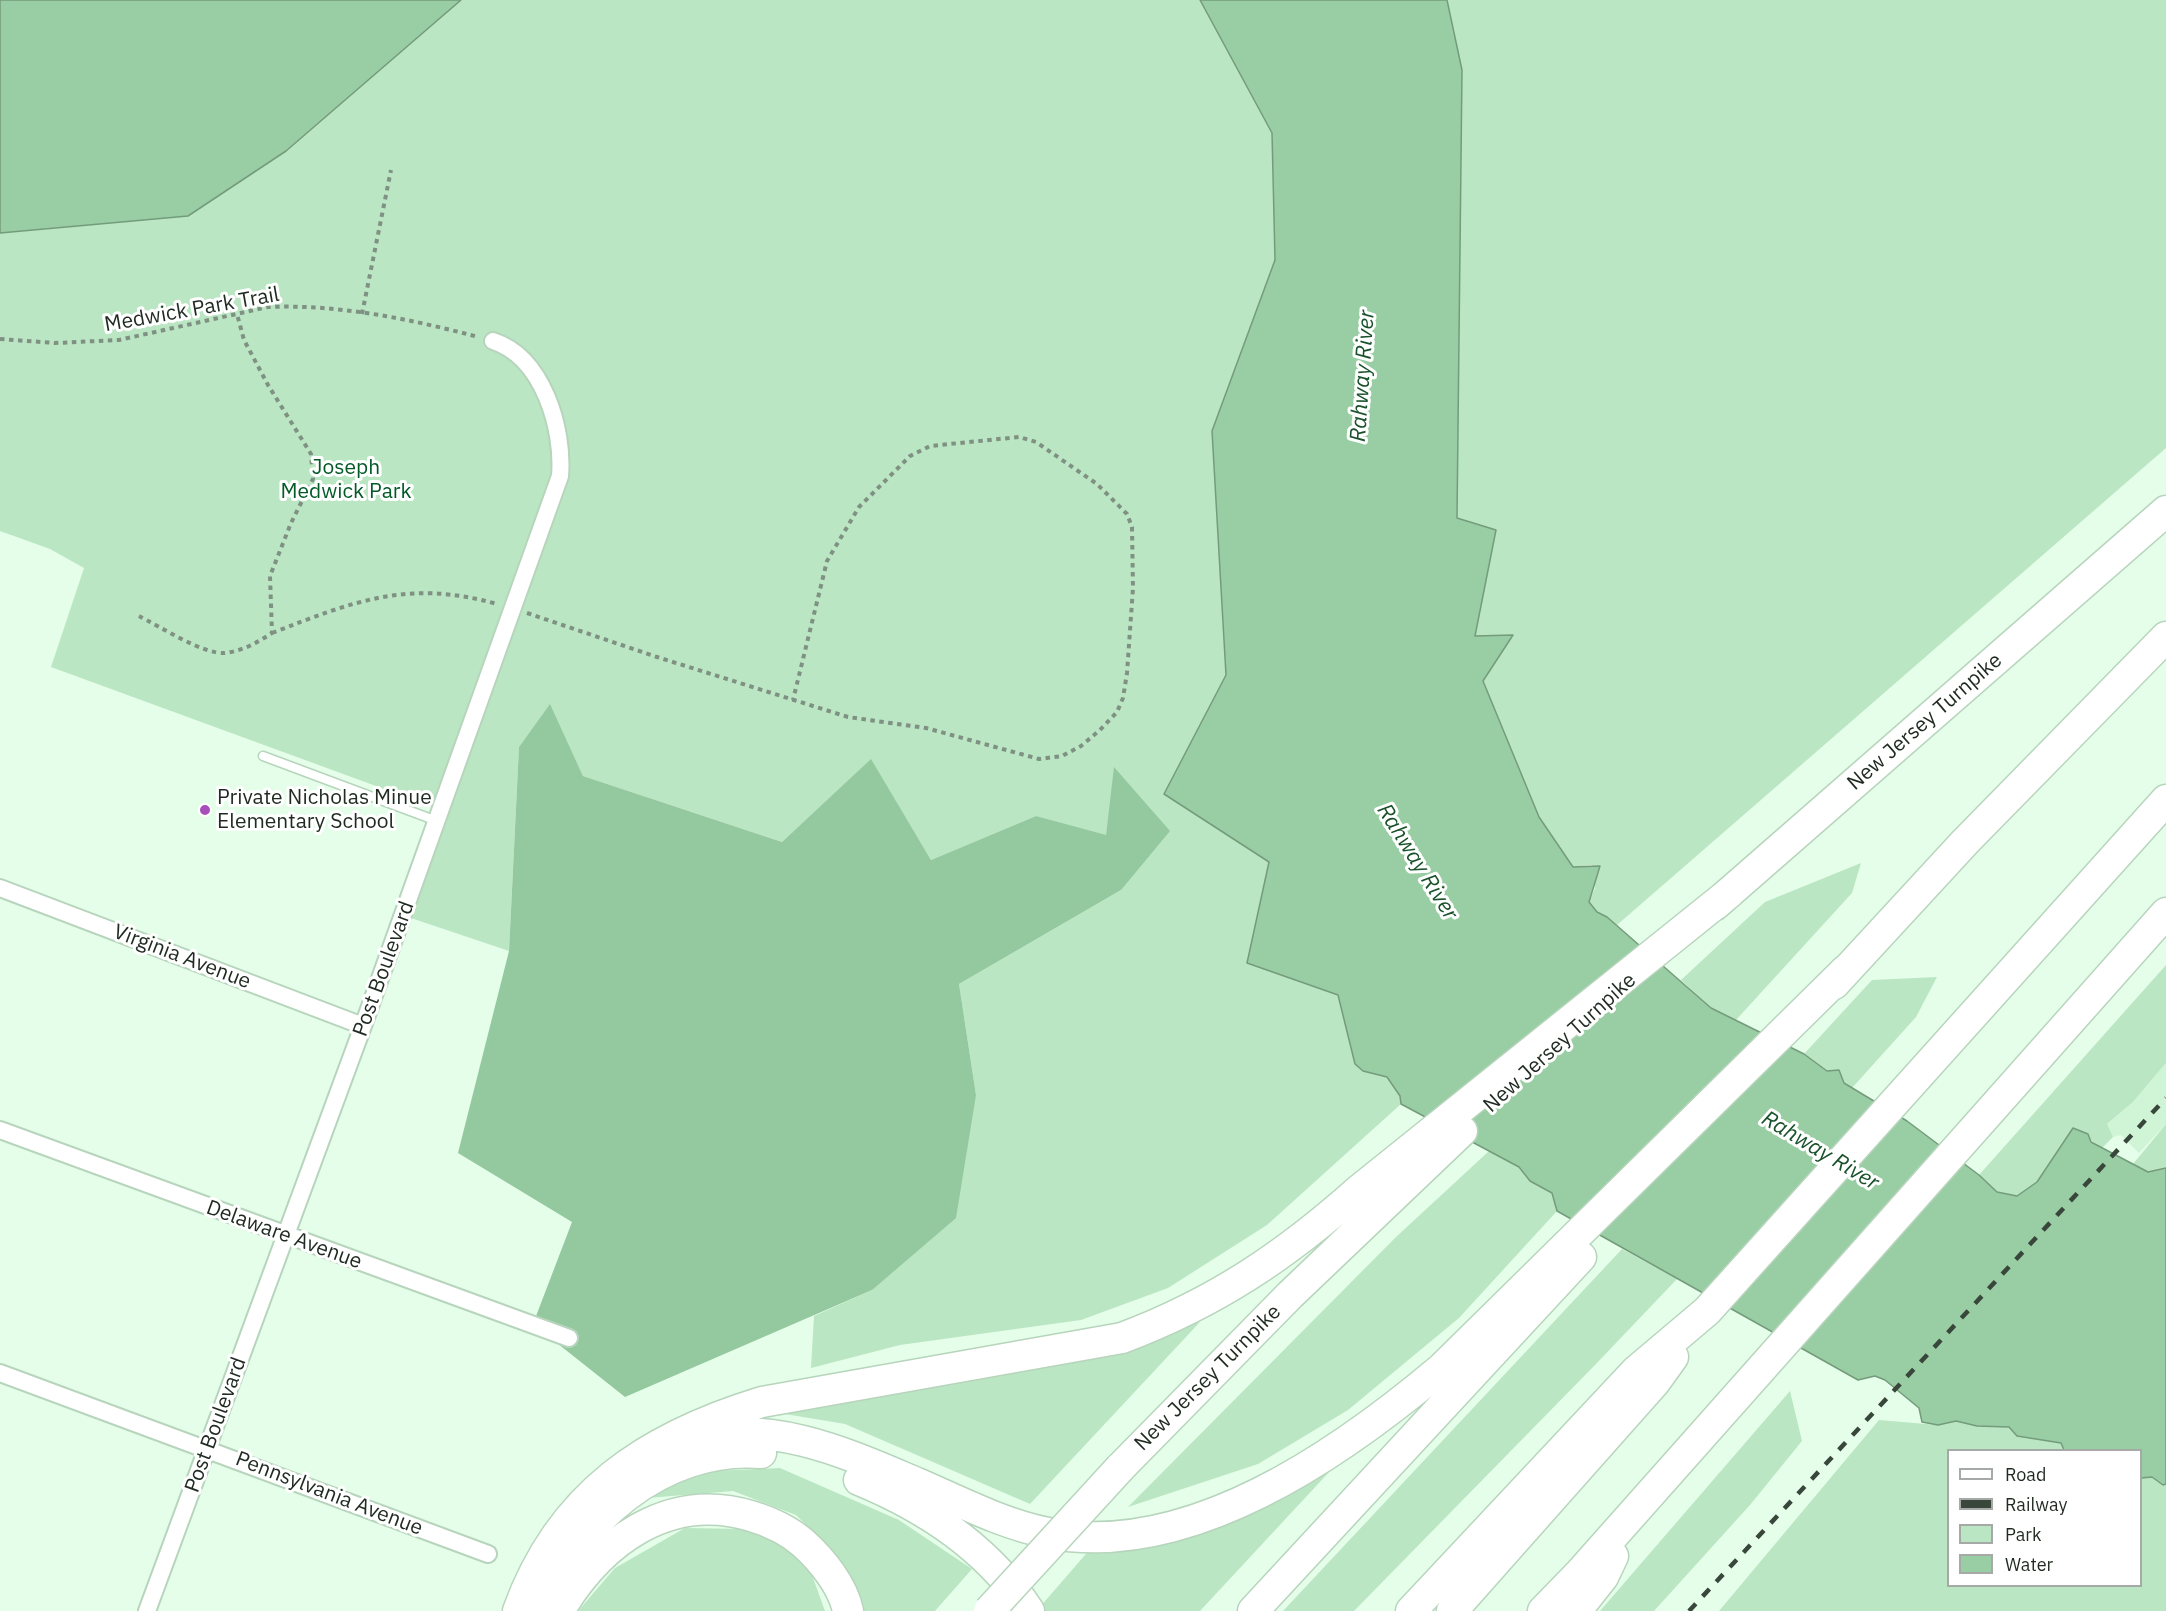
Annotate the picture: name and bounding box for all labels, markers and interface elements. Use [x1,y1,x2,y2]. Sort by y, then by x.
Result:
street label: Medwick Park Trail [103,282,281,338]
water label: Rahway River [1345,309,1381,443]
park label: Joseph Medwick Park [280,455,412,505]
street label: New Jersey Turnpike [1843,648,2007,796]
place label: Private Nicholas Minue Elementary School [217,785,432,835]
water label: Rahway River [1371,799,1463,925]
marker: Private Nicholas Minue Elementary School [198,803,212,817]
street label: Post Boulevard [348,898,420,1040]
street label: Virginia Avenue [110,919,254,995]
street label: New Jersey Turnpike [1479,968,1641,1118]
water label: Rahway River [1757,1106,1883,1196]
street label: Delaware Avenue [203,1195,365,1275]
street label: New Jersey Turnpike [1130,1300,1286,1456]
street label: Post Boulevard [180,1354,252,1496]
street label: Pennsylvania Avenue [232,1447,426,1541]
legend [1947,1449,2142,1587]
text: Road [2005,1463,2046,1486]
text: Railway [2005,1493,2067,1516]
text: Park [2005,1523,2041,1546]
text: Water [2005,1553,2053,1576]

